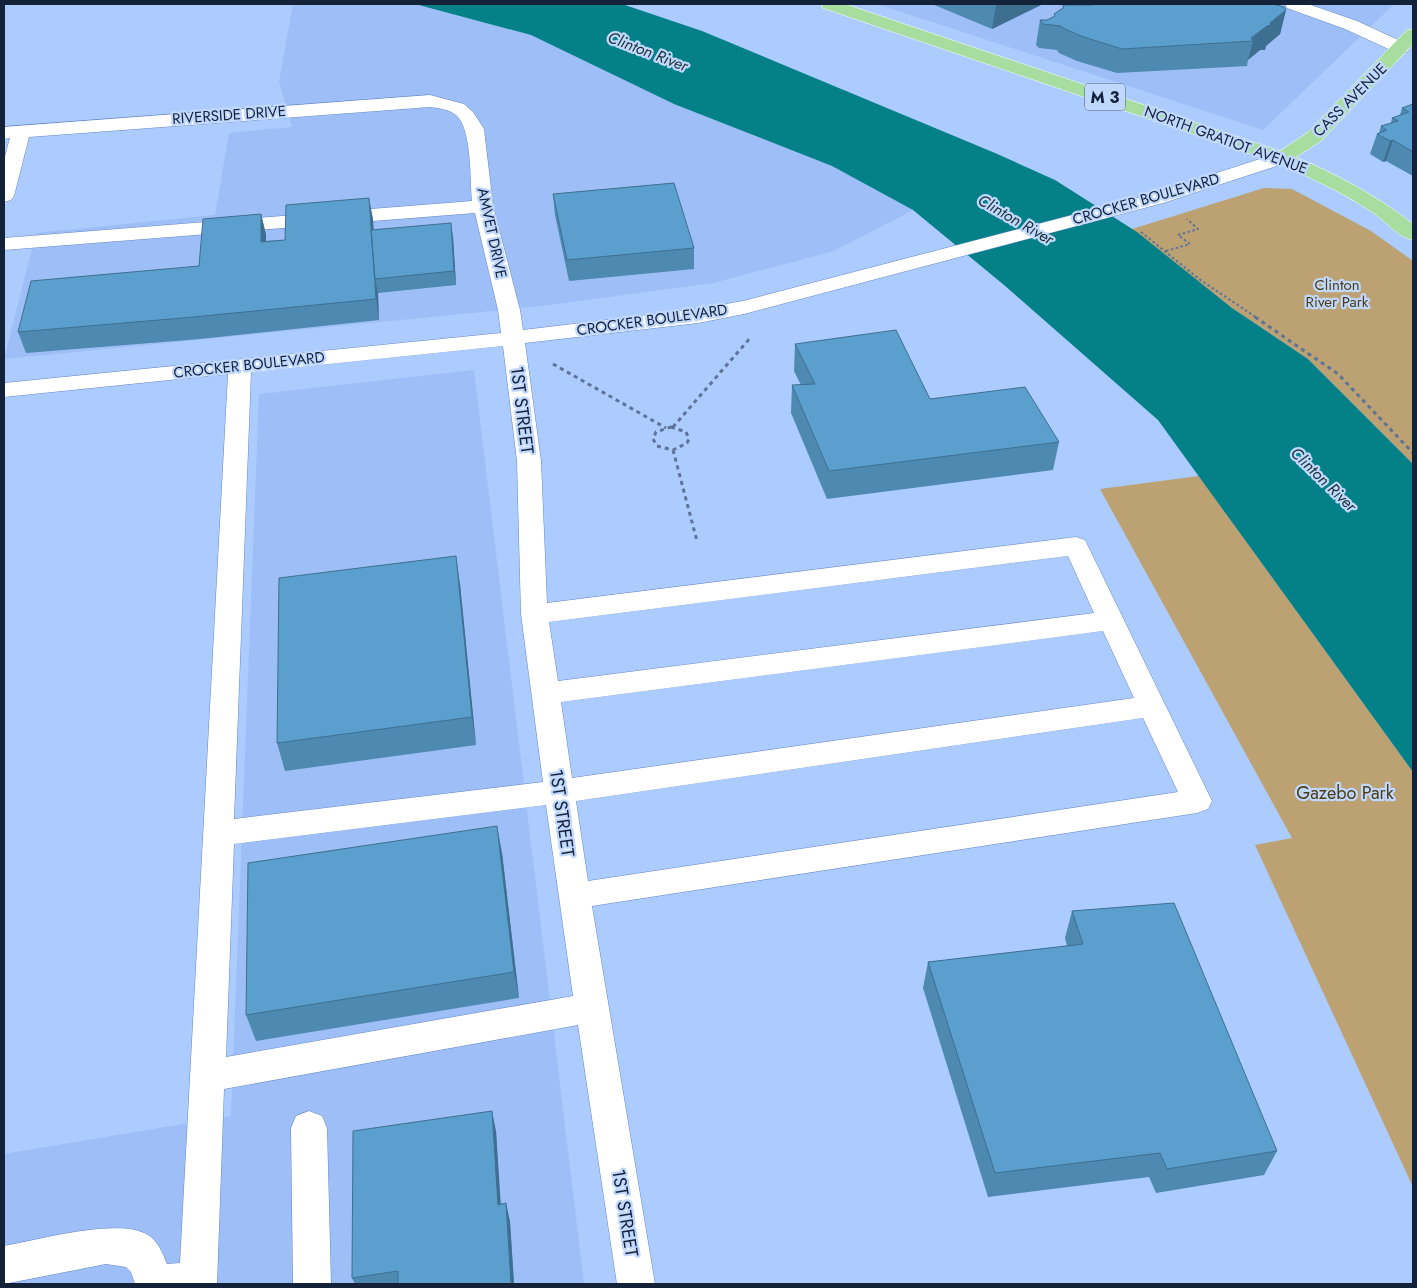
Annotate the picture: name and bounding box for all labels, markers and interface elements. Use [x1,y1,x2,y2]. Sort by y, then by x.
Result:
water label: Clinton River [604,26,693,78]
street label: CASS AVENUE [1308,58,1392,142]
road number: M 3 [1085,84,1125,110]
street label: RIVERSIDE DRIVE [171,100,287,130]
street label: NORTH GRATIOT AVENUE [1141,100,1311,180]
street label: CROCKER BOULEVARD [1070,167,1222,231]
street label: AMVET DRIVE [472,186,512,280]
water label: Clinton River [974,188,1059,251]
park label: Clinton River Park [1306,274,1369,313]
street label: CROCKER BOULEVARD [575,299,729,341]
street label: CROCKER BOULEVARD [172,346,326,384]
street label: 1ST STREET [504,365,540,456]
water label: Clinton River [1285,442,1363,518]
street label: 1ST STREET [543,768,581,859]
park label: Gazebo Park [1296,780,1394,806]
street label: 1ST STREET [605,1167,645,1259]

